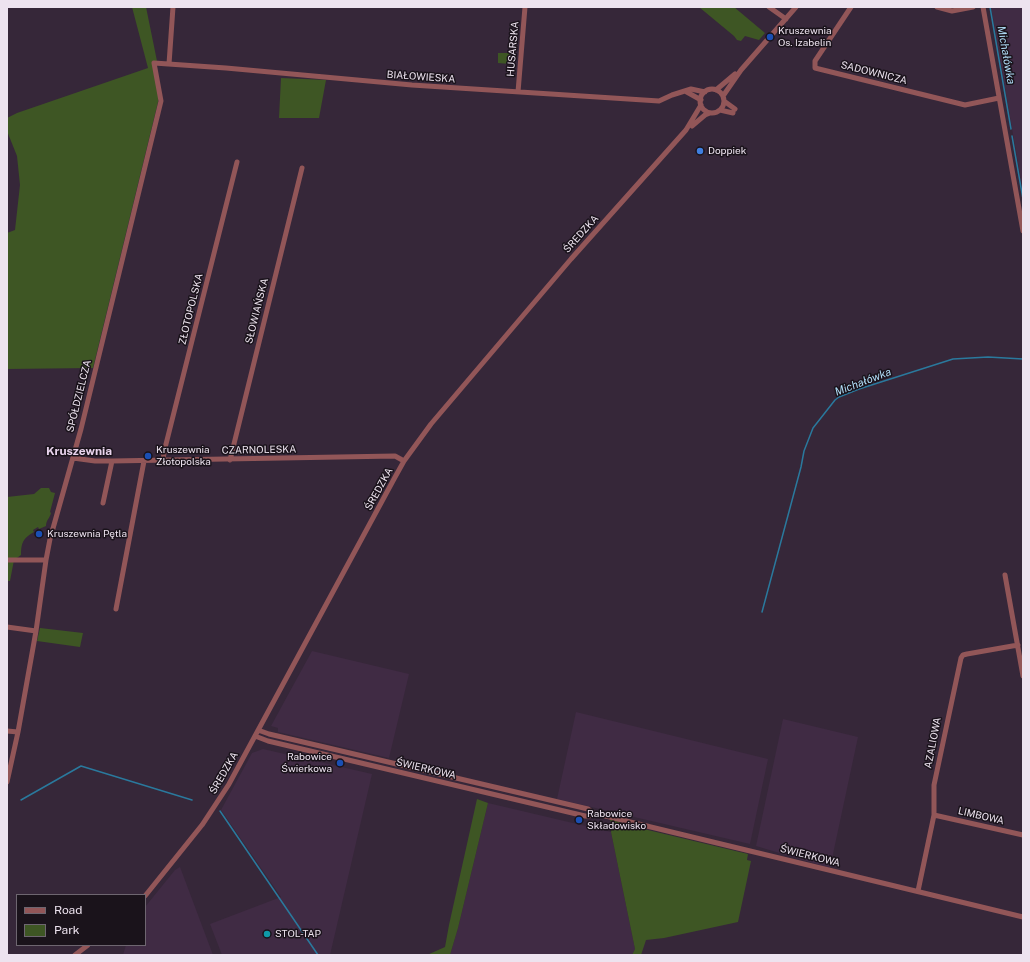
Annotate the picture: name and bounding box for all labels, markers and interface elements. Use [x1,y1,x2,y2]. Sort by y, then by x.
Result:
street label: HUSARSKA [505,21,521,77]
place label: Kruszewnia Os. Izabelin [778,25,832,48]
water label: Michałówka [994,25,1018,85]
marker: Kruszewnia Os. Izabelin [765,32,775,42]
street label: SADOWNICZA [840,59,908,87]
street label: BIAŁOWIESKA [386,69,456,85]
place label: Doppiek [708,145,746,157]
marker: Doppiek [695,146,705,156]
street label: ŚREDZKA [561,213,601,255]
street label: ZŁOTOPOLSKA [176,272,206,346]
street label: SŁOWIAŃSKA [243,277,271,345]
street label: SPÓŁDZIELCZA [64,359,94,433]
water label: Michałówka [833,365,893,399]
street label: CZARNOLESKA [222,443,296,457]
district label: Kruszewnia [46,444,112,458]
place label: Kruszewnia Złotopolska [156,444,211,468]
marker: Kruszewnia Złotopolska [143,451,153,461]
street label: ŚREDZKA [362,466,396,512]
place label: Kruszewnia Pętla [47,528,127,540]
marker: Kruszewnia Pętla [34,529,44,539]
street label: AZALIOWA [922,716,944,770]
street label: ŚREDZKA [207,750,241,796]
place label: Rabowice Świerkowa [281,751,332,774]
street label: ŚWIERKOWA [395,756,457,782]
marker: Rabowice Świerkowa [335,758,345,768]
street label: LIMBOWA [957,805,1005,827]
place label: Rabowice Składowisko [587,808,646,832]
marker: Rabowice Składowisko [574,815,584,825]
street label: ŚWIERKOWA [779,843,841,869]
legend [16,894,146,946]
text: Road [54,903,82,917]
text: Park [54,923,80,937]
place label: STOL-TAP [275,928,321,940]
marker: STOL-TAP [262,929,272,939]

